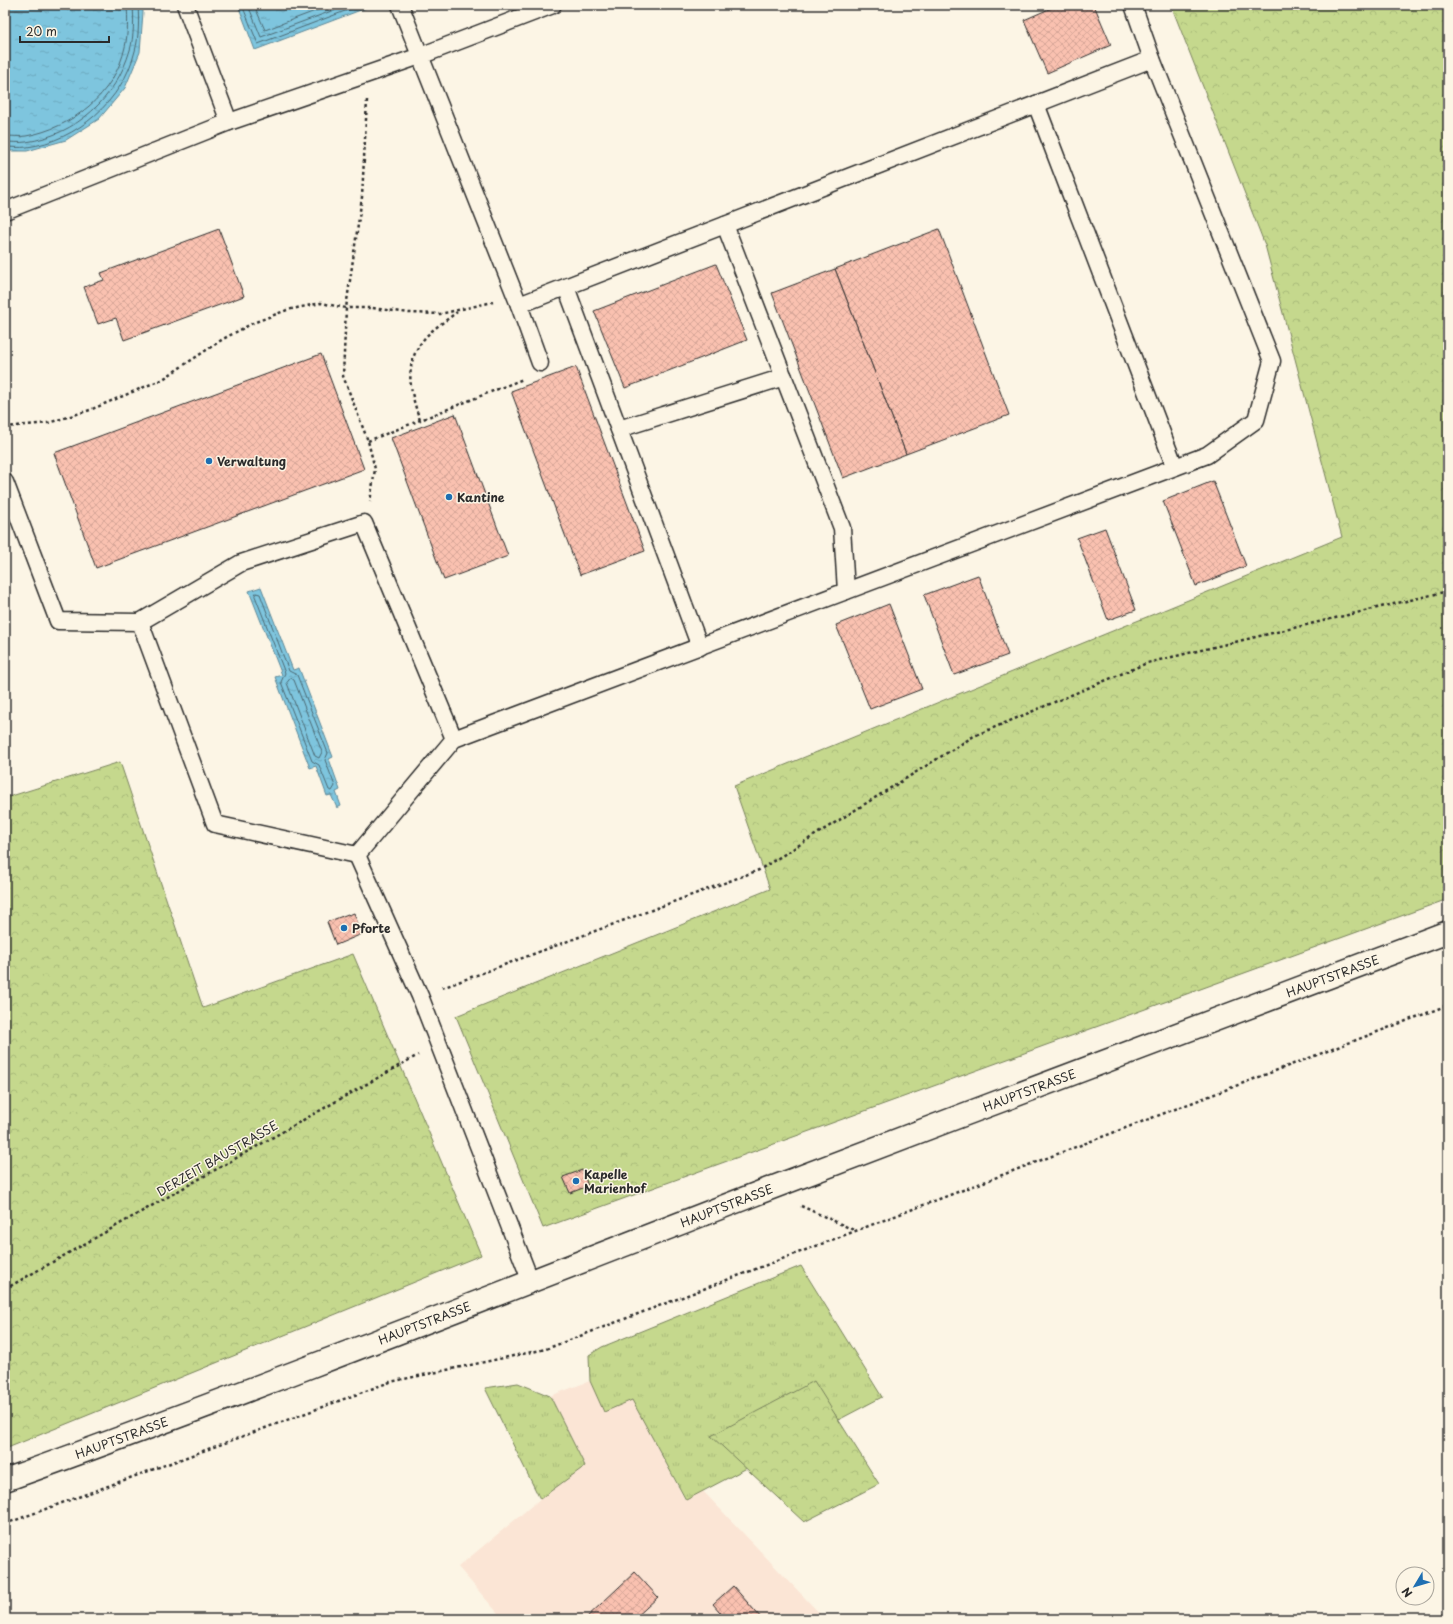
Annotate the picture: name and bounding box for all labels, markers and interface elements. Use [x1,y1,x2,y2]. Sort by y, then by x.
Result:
scale bar [20,18,109,44]
text: 20 m [26,22,57,40]
place label: Verwaltung [217,452,286,470]
marker: Verwaltung [204,456,214,466]
place label: Kantine [457,488,505,506]
marker: Kantine [444,492,454,502]
place label: Pforte [352,919,391,937]
marker: Pforte [339,923,349,933]
street label: HAUPTSTRASSE [1283,950,1382,1001]
street label: HAUPTSTRASSE [980,1064,1079,1116]
street label: DERZEIT BAUSTRASSE [153,1116,281,1200]
place label: Kapelle Marienhof [584,1165,647,1197]
marker: Kapelle Marienhof [571,1176,581,1186]
street label: HAUPTSTRASSE [677,1179,776,1231]
street label: HAUPTSTRASSE [375,1296,474,1349]
street label: HAUPTSTRASSE [72,1412,171,1463]
north arrow [1395,1566,1435,1606]
text: N [1397,1584,1416,1601]

